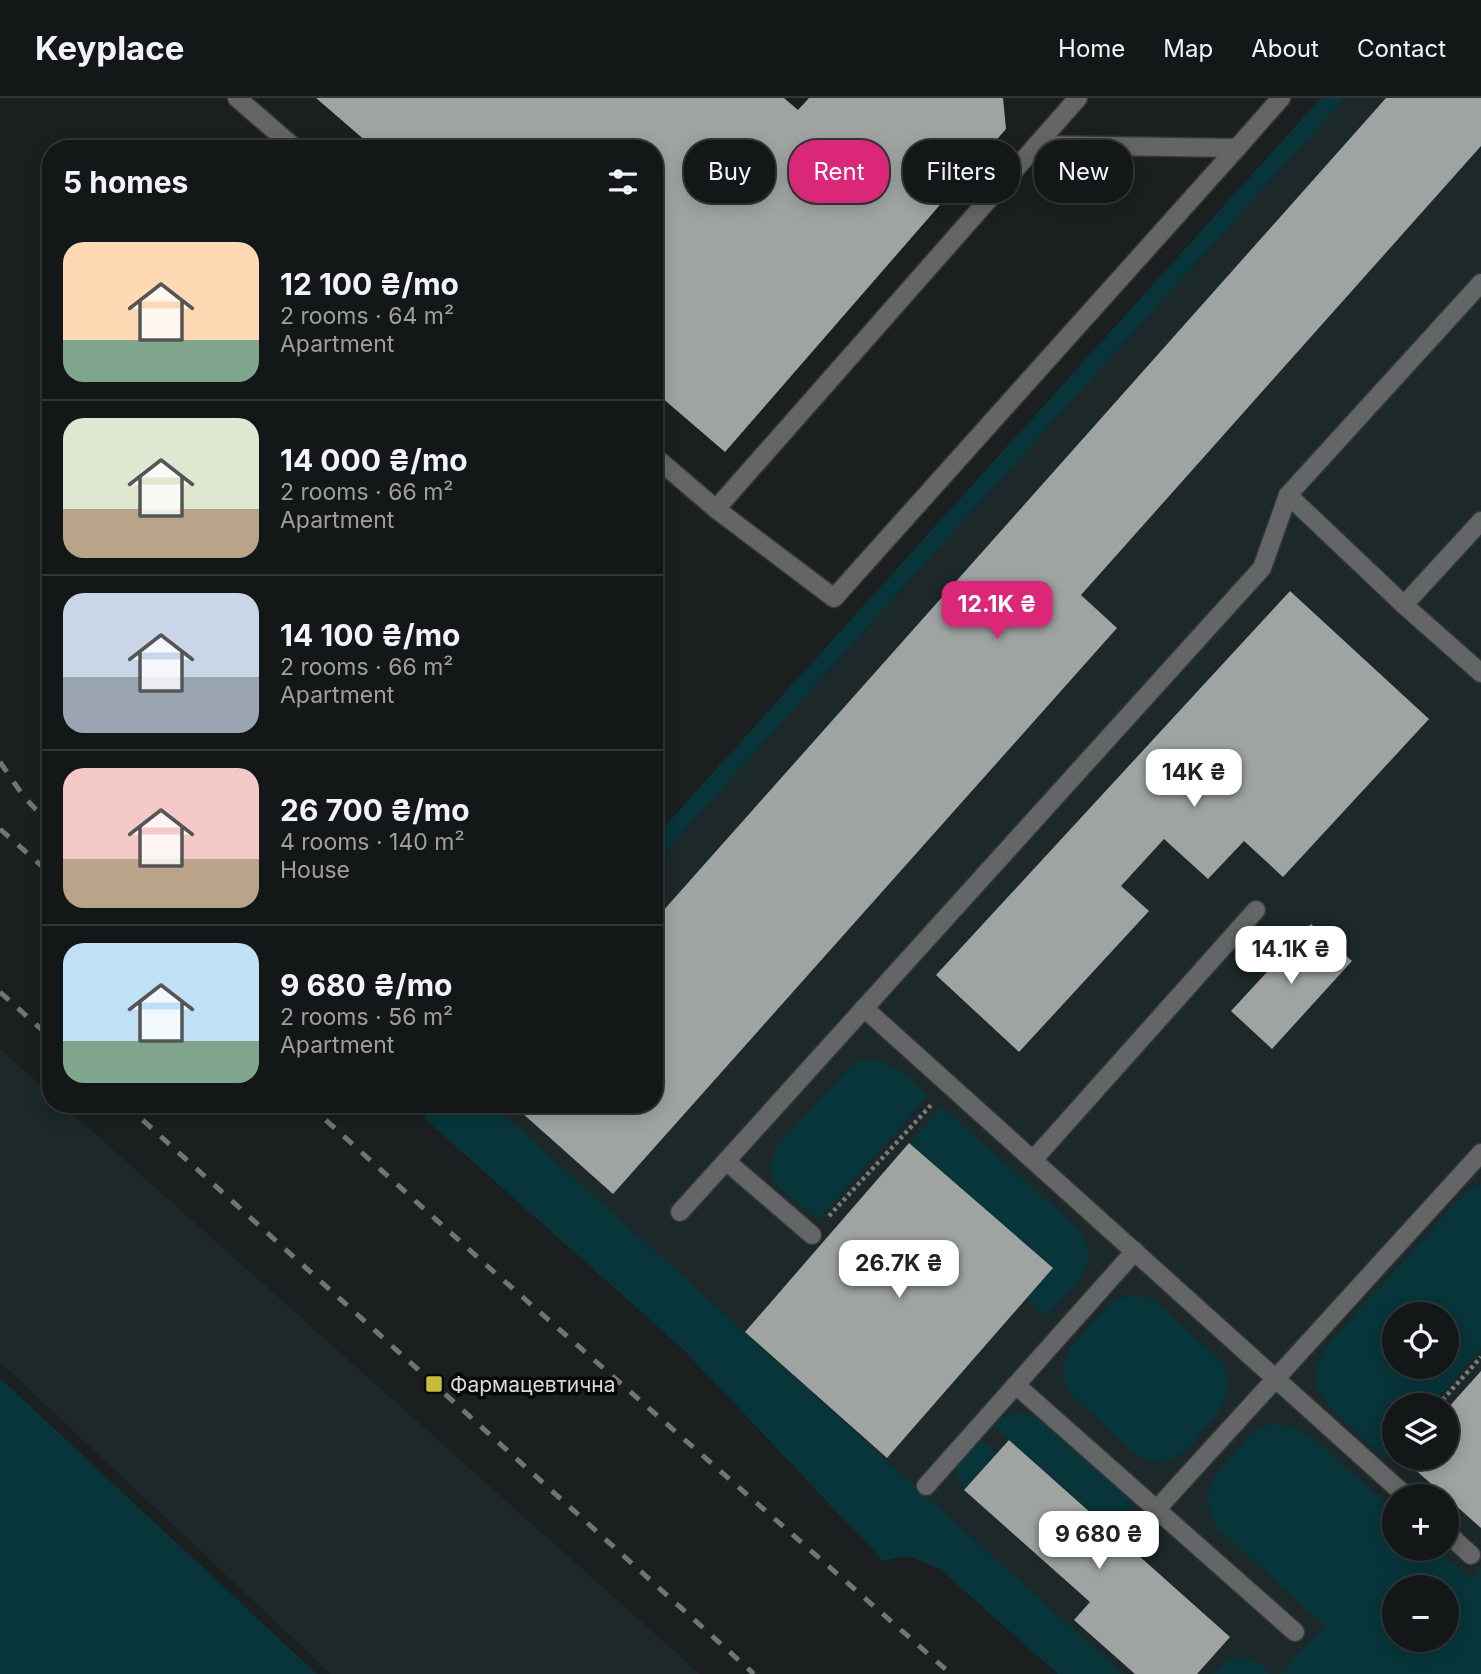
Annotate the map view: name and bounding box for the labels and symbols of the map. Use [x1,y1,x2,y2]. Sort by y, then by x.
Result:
pin: 12.1K ₴ [932,582,1062,641]
pin: 14K ₴ [1145,750,1243,809]
pin: 14.1K ₴ [1226,926,1356,986]
pin: 26.7K ₴ [834,1240,964,1300]
place label: Фармацевтична [450,1372,616,1397]
marker: Фармацевтична [424,1374,444,1394]
pin: 9 680 ₴ [1034,1512,1164,1571]

